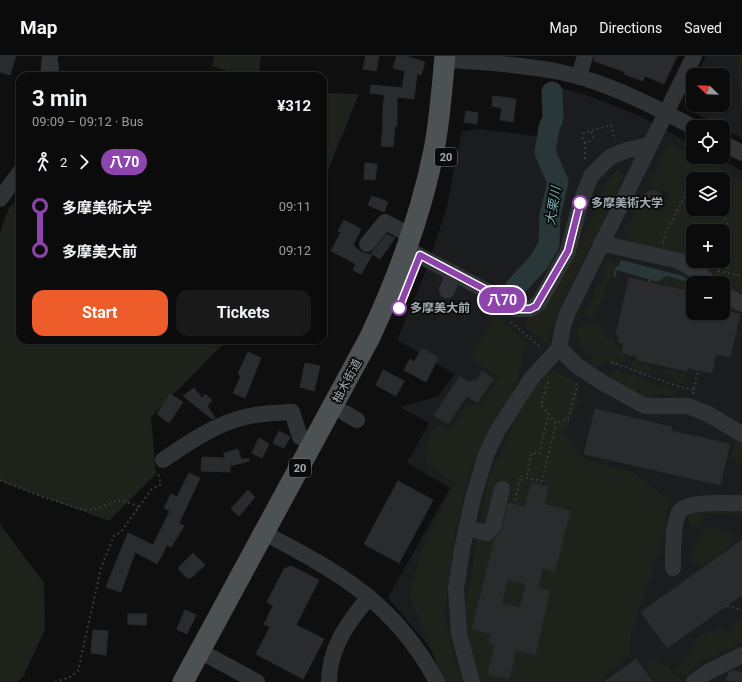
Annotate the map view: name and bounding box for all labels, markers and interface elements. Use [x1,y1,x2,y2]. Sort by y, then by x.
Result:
text: Map [20,16,58,39]
text: Map [550,20,577,36]
text: Directions [599,20,662,36]
text: Saved [684,20,722,36]
north arrow [686,68,730,112]
map controls [686,68,730,320]
text: 3 min [32,86,87,111]
text: ¥312 [277,97,311,115]
text: 09:09 – 09:12 · Bus [32,114,144,129]
button: locate [686,120,730,164]
road number: 20 [435,148,457,166]
icon: walk [32,151,54,173]
icon: forward [73,151,95,173]
text: 八70 [109,154,139,170]
text: 2 [60,155,67,170]
button: layers [686,172,730,216]
water label: 大栗川 [543,184,564,226]
marker: 多摩美術大学 [572,195,588,211]
place label: 多摩美術大学 [591,196,663,210]
text: 多摩美術大学 [62,199,152,217]
text: 09:11 [279,199,311,214]
button: + [686,224,730,268]
text: 多摩美大前 [62,243,137,261]
text: 09:12 [279,243,311,258]
button: − [686,276,730,320]
line badge: 八70 [479,287,525,313]
button: Start [32,290,168,336]
button: Tickets [176,290,311,336]
text: 八70 [487,292,517,308]
marker: 多摩美大前 [391,300,407,316]
place label: 多摩美大前 [410,301,470,315]
street label: 柚木街道 [330,357,364,405]
road number: 20 [289,459,311,477]

